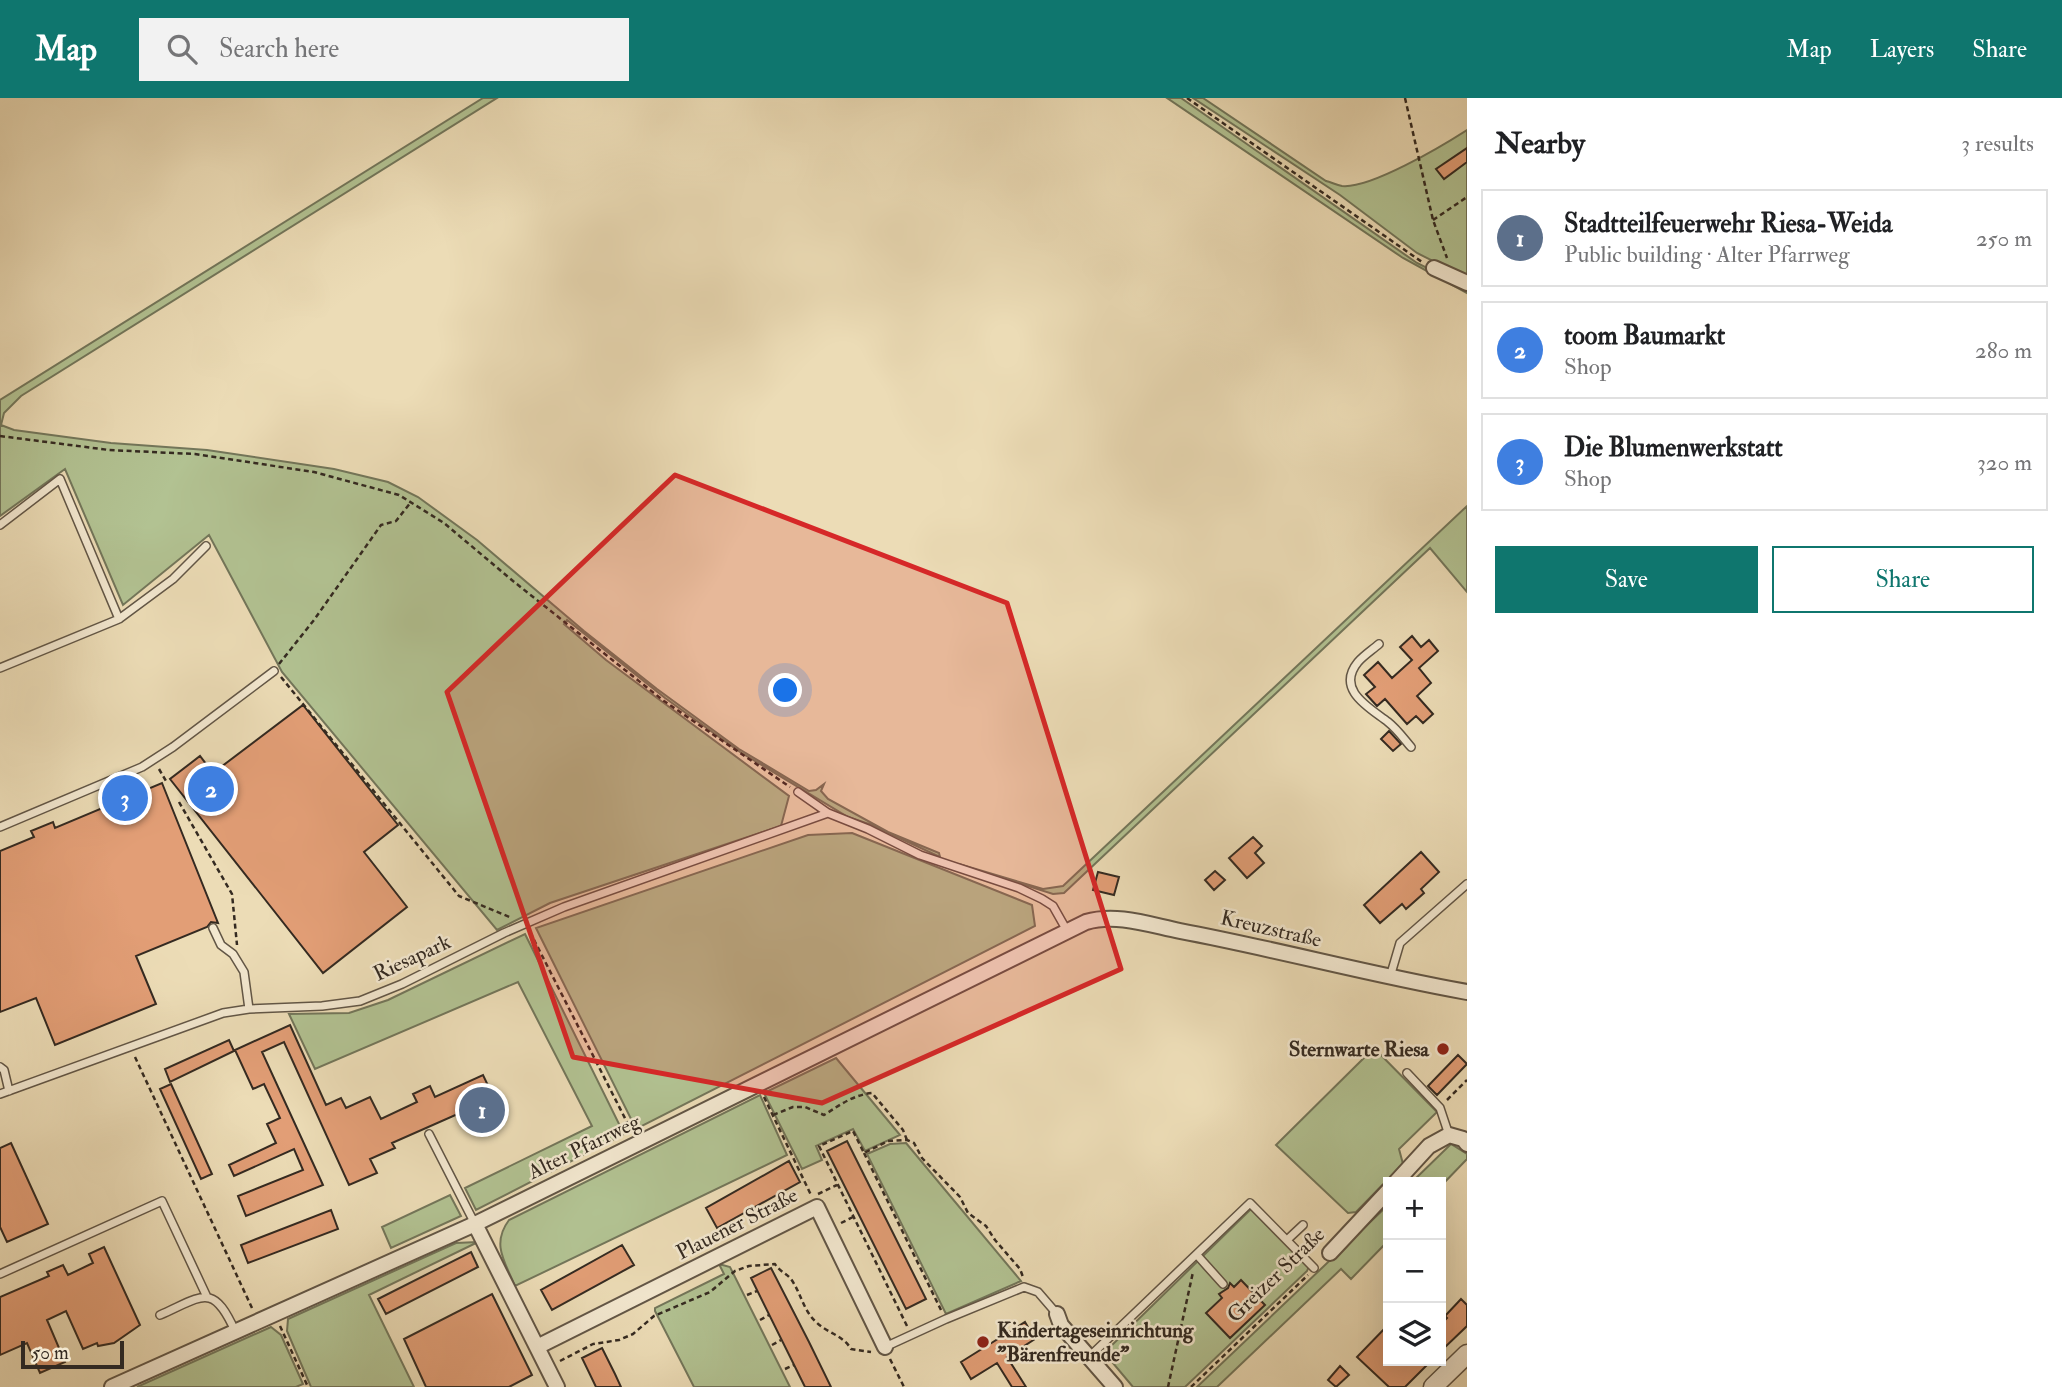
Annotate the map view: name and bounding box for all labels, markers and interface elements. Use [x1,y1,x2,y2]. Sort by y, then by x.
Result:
search box [139,18,629,81]
text: Map [35,29,97,70]
icon: search [163,30,201,68]
text: Search here [219,33,339,65]
text: Map [1787,34,1832,65]
text: Layers [1870,34,1934,65]
text: Share [1972,34,2027,65]
text: Nearby [1495,125,1585,162]
text: 3 results [1961,129,2034,158]
text: Stadtteilfeuerwehr Riesa-Weida [1564,208,1892,240]
text: 1 [1516,224,1524,253]
text: 250 m [1976,224,2032,253]
text: Public building · Alter Pfarrweg [1564,240,1850,269]
text: toom Baumarkt [1564,320,1725,352]
text: 2 [1514,336,1526,365]
text: 280 m [1975,336,2032,365]
text: Shop [1564,352,1612,381]
text: Die Blumenwerkstatt [1564,432,1783,464]
text: 3 [1516,448,1524,477]
text: 320 m [1977,448,2032,477]
text: Shop [1564,464,1612,493]
button: Save [1495,546,1758,613]
button: Share [1772,546,2034,613]
your location [768,673,802,707]
pin: 2 [188,763,234,815]
pin: 3 [102,772,148,824]
street label: Kreuzstraße [1218,904,1324,954]
street label: Riesapark [369,928,455,988]
place label: Sternwarte Riesa [1289,1036,1430,1063]
marker: Sternwarte Riesa [1435,1041,1451,1057]
pin: 1 [459,1084,505,1136]
street label: Alter Pfarrweg [523,1108,645,1186]
map controls [1383,1177,1446,1366]
button: + [1383,1177,1446,1240]
street label: Plauener Straße [672,1182,803,1266]
street label: Greizer Straße [1221,1221,1331,1328]
button: − [1383,1240,1446,1303]
button: layers [1383,1303,1446,1366]
place label: Kindertageseinrichtung "Bärenfreunde" [997,1317,1194,1368]
marker: Kindertageseinrichtung "Bärenfreunde" [975,1334,991,1350]
scale bar [21,1338,124,1370]
text: 50 m [32,1341,69,1365]

